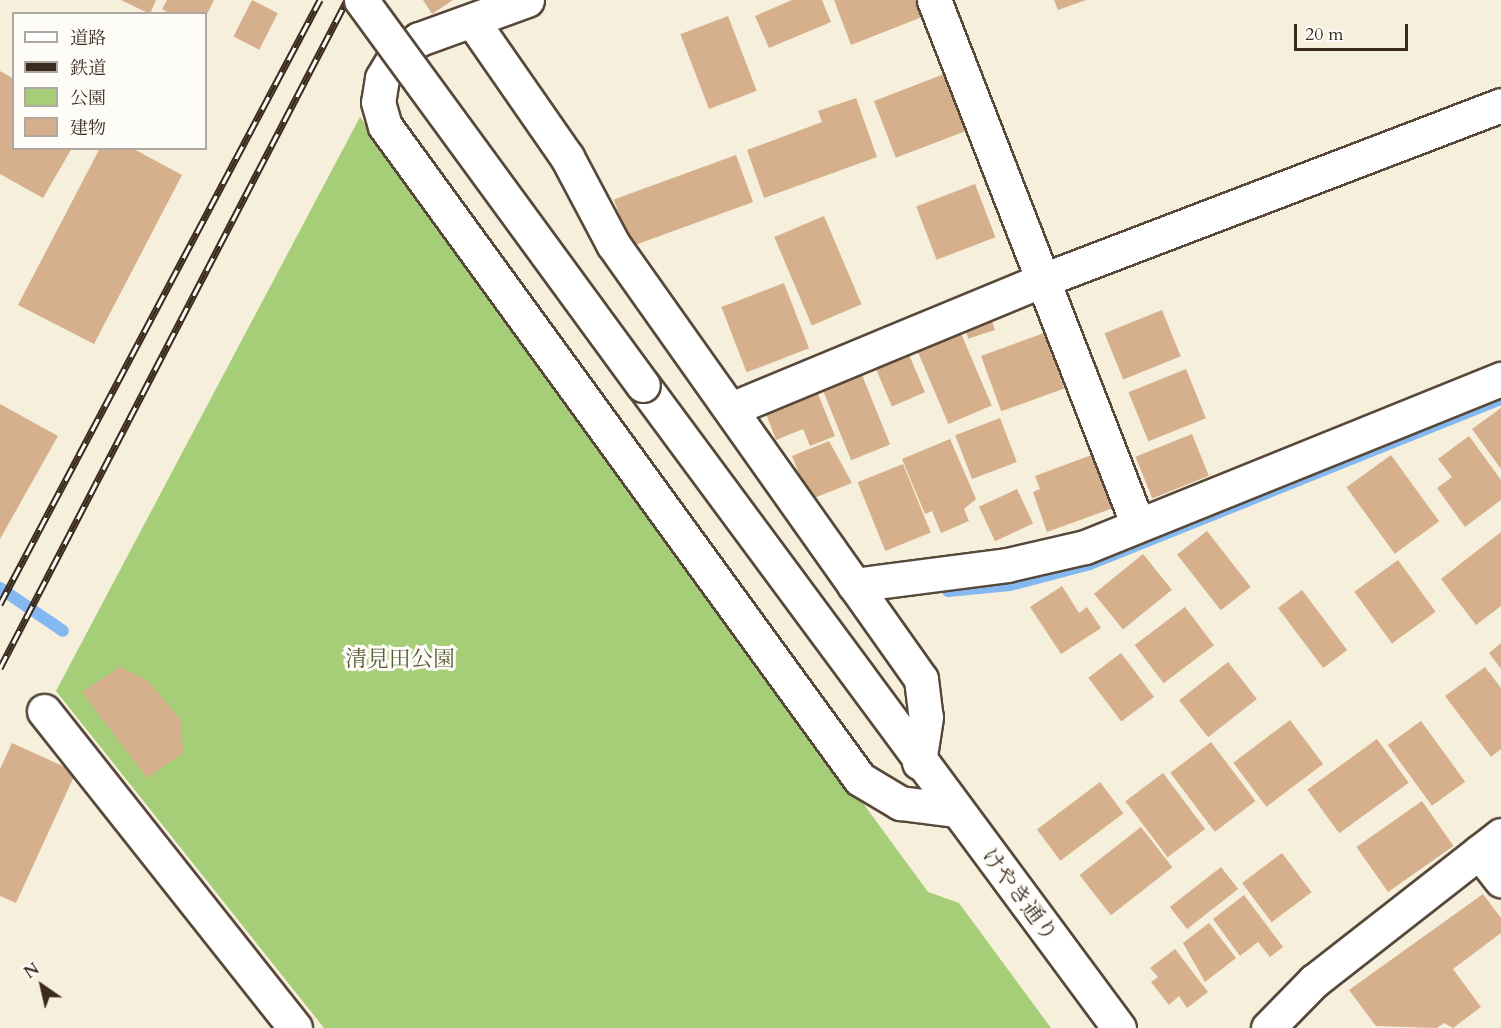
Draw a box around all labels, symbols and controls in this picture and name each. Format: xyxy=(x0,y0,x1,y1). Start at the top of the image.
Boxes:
legend xyxy=(12,12,207,150)
scale bar xyxy=(1297,12,1411,50)
text: 20 m xyxy=(1305,22,1344,47)
text: 道路 xyxy=(70,26,106,51)
text: 鉄道 xyxy=(70,56,106,81)
text: 公園 xyxy=(70,86,106,111)
text: 建物 xyxy=(70,116,106,141)
park label: 清見田公園 xyxy=(345,647,455,673)
street label: けやき通り xyxy=(975,843,1063,947)
north arrow xyxy=(12,956,72,1016)
text: N xyxy=(20,958,44,984)

